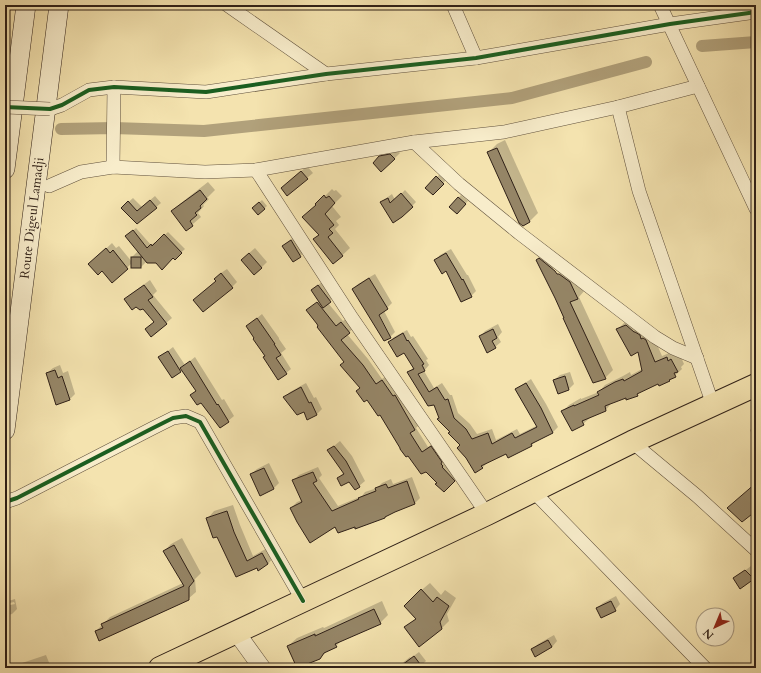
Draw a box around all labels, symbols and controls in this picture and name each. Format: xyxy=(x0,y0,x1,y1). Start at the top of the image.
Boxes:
street label: Route Digeul Lamadji xyxy=(16,156,48,280)
north arrow xyxy=(695,607,735,647)
text: N xyxy=(699,625,717,643)

